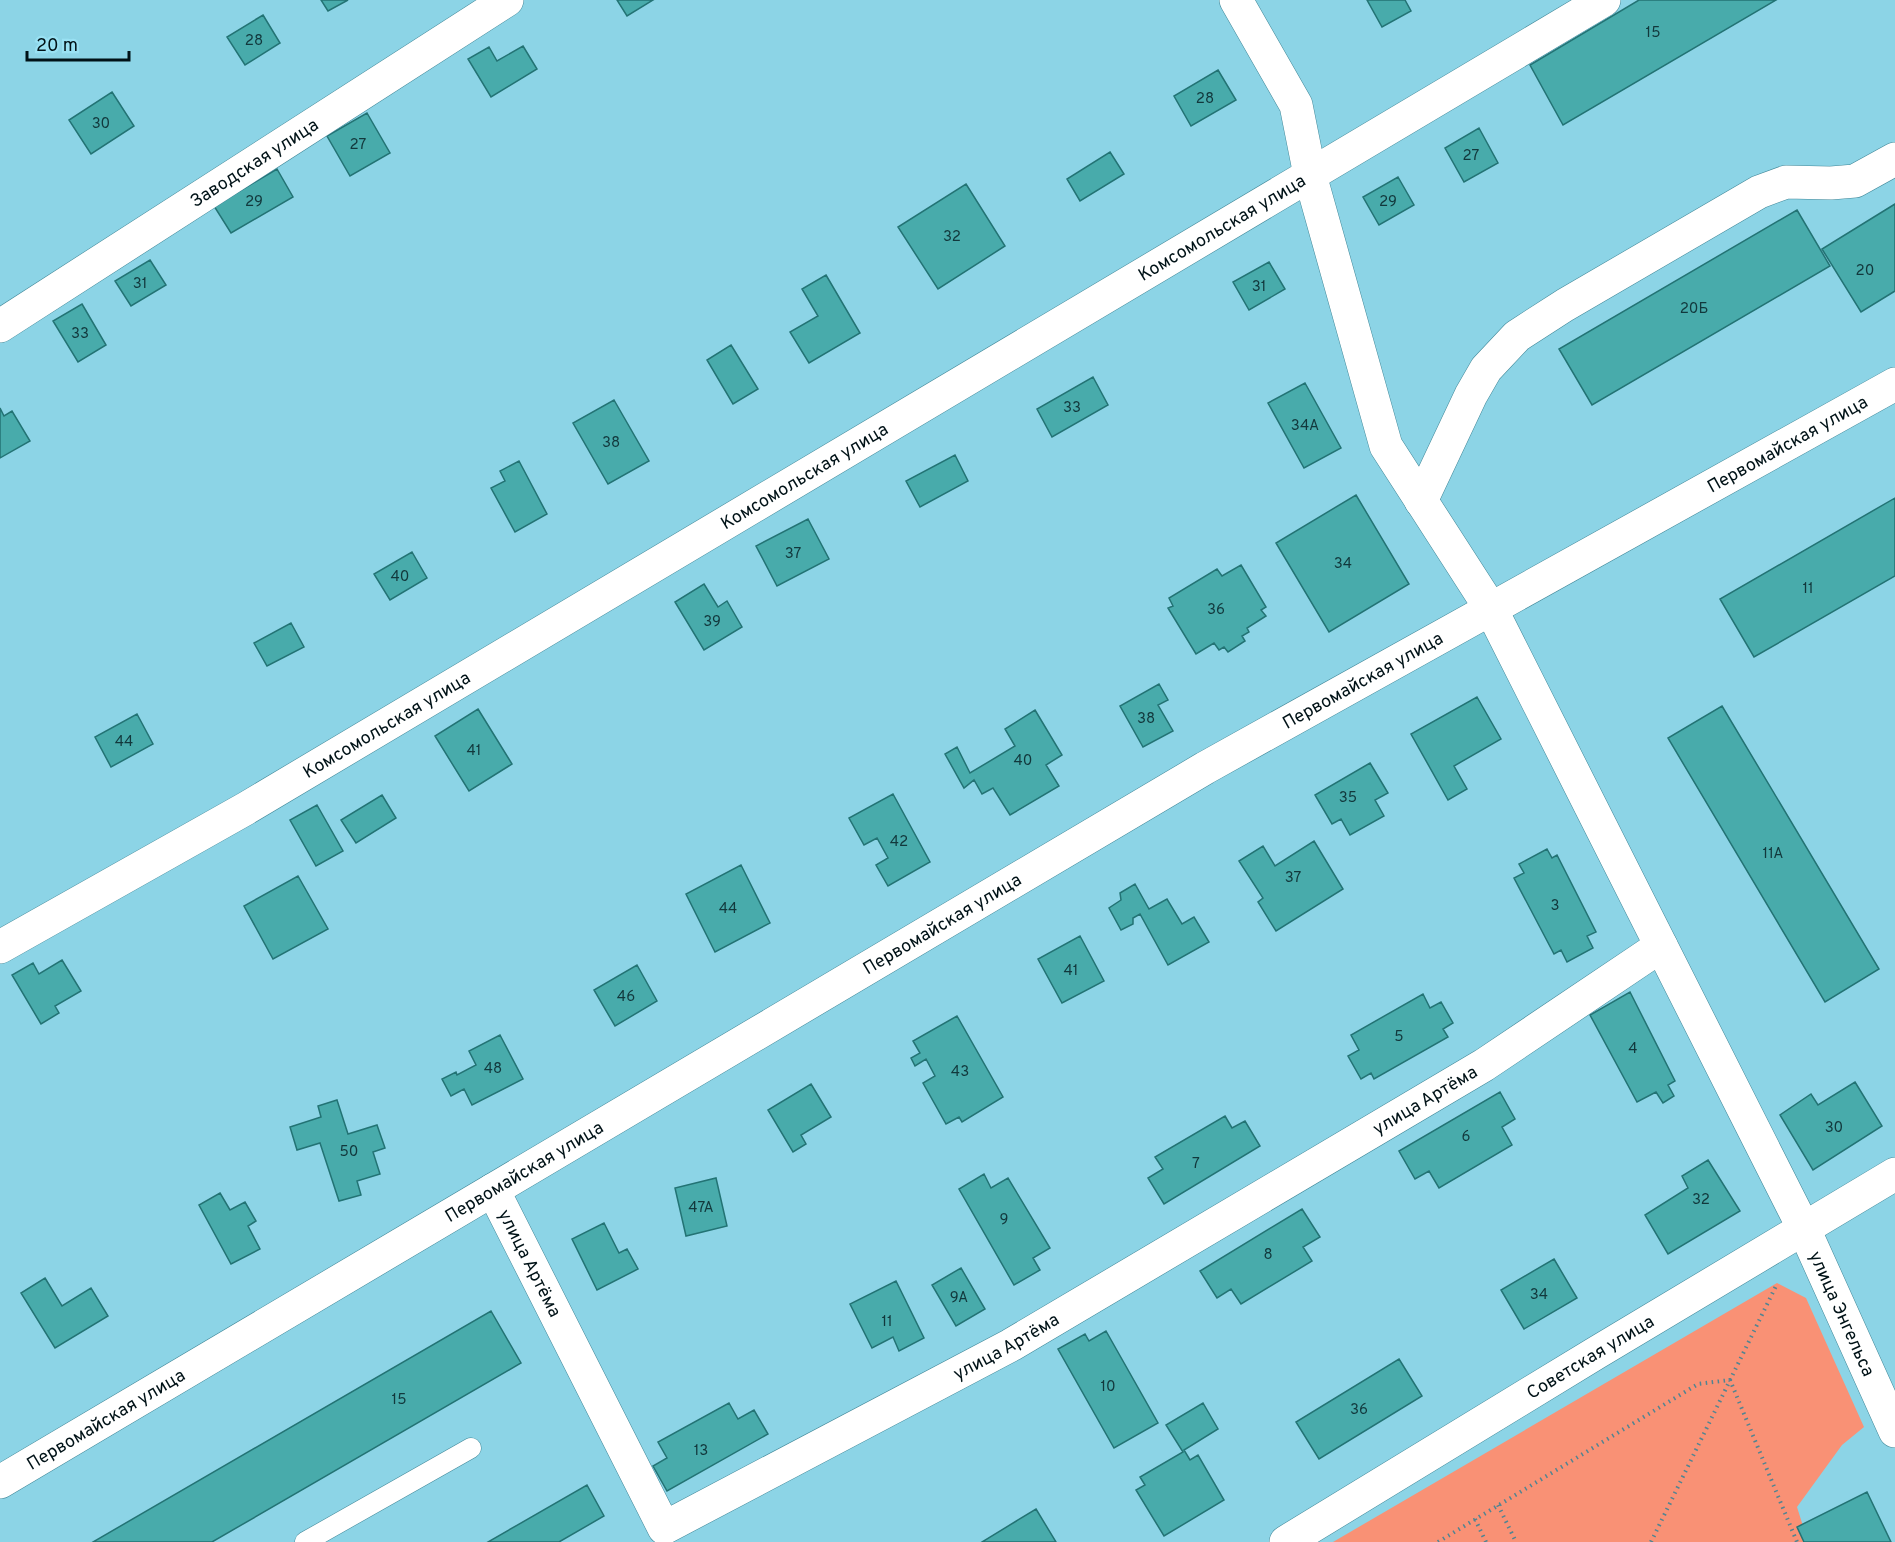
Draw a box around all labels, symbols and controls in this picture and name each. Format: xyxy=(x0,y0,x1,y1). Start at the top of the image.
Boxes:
scale bar xyxy=(27,24,129,62)
house number: 15 xyxy=(1646,24,1660,43)
house number: 28 xyxy=(245,32,263,51)
text: 20 m xyxy=(36,35,78,58)
house number: 28 xyxy=(1196,90,1214,109)
street label: Заводская улица xyxy=(186,114,323,214)
house number: 30 xyxy=(92,115,110,134)
house number: 27 xyxy=(350,136,367,155)
house number: 27 xyxy=(1463,147,1480,166)
street label: Комсомольская улица xyxy=(1135,170,1311,288)
house number: 29 xyxy=(245,193,263,212)
house number: 29 xyxy=(1379,193,1397,212)
house number: 32 xyxy=(943,228,961,247)
house number: 20 xyxy=(1856,262,1874,281)
house number: 31 xyxy=(133,275,147,294)
house number: 31 xyxy=(1252,278,1266,297)
house number: 20Б xyxy=(1680,300,1708,319)
house number: 33 xyxy=(71,325,89,344)
street label: Первомайская улица xyxy=(1704,391,1872,499)
house number: 33 xyxy=(1063,399,1081,418)
house number: 34А xyxy=(1291,417,1319,436)
street label: Комсомольская улица xyxy=(717,419,893,536)
house number: 38 xyxy=(602,434,620,453)
house number: 37 xyxy=(785,545,802,564)
house number: 34 xyxy=(1334,555,1352,574)
house number: 40 xyxy=(391,568,409,587)
house number: 11 xyxy=(1802,580,1814,599)
house number: 36 xyxy=(1207,601,1225,620)
house number: 39 xyxy=(703,613,721,632)
street label: Первомайская улица xyxy=(1279,628,1448,735)
street label: Комсомольская улица xyxy=(299,667,475,785)
house number: 38 xyxy=(1137,710,1155,729)
house number: 44 xyxy=(115,733,133,752)
house number: 41 xyxy=(467,742,481,761)
house number: 40 xyxy=(1014,752,1032,771)
house number: 35 xyxy=(1339,789,1357,808)
house number: 42 xyxy=(890,833,908,852)
house number: 11А xyxy=(1763,845,1783,864)
street label: Первомайская улица xyxy=(859,869,1026,981)
house number: 37 xyxy=(1285,869,1302,888)
house number: 3 xyxy=(1550,897,1560,916)
house number: 44 xyxy=(719,900,737,919)
house number: 41 xyxy=(1064,962,1078,981)
house number: 46 xyxy=(617,988,635,1007)
house number: 5 xyxy=(1394,1028,1404,1047)
house number: 4 xyxy=(1628,1040,1638,1059)
house number: 48 xyxy=(484,1060,502,1079)
street label: улица Артёма xyxy=(1369,1061,1482,1141)
house number: 43 xyxy=(951,1063,969,1082)
street label: Первомайская улица xyxy=(441,1117,608,1229)
house number: 30 xyxy=(1825,1119,1843,1138)
house number: 6 xyxy=(1462,1128,1471,1147)
house number: 50 xyxy=(340,1143,358,1162)
house number: 7 xyxy=(1192,1155,1200,1174)
house number: 32 xyxy=(1692,1191,1710,1210)
house number: 47А xyxy=(688,1199,714,1218)
street label: улица Артёма xyxy=(492,1206,566,1322)
house number: 9 xyxy=(1000,1211,1008,1230)
house number: 8 xyxy=(1263,1246,1273,1265)
street label: улица Энгельса xyxy=(1803,1248,1879,1381)
house number: 34 xyxy=(1530,1286,1548,1305)
house number: 9А xyxy=(950,1289,968,1308)
street label: улица Артёма xyxy=(950,1309,1064,1386)
street label: Советская улица xyxy=(1523,1311,1659,1406)
house number: 11 xyxy=(881,1313,893,1332)
street label: Первомайская улица xyxy=(23,1365,190,1476)
house number: 10 xyxy=(1100,1378,1116,1397)
house number: 15 xyxy=(392,1391,406,1410)
house number: 36 xyxy=(1350,1401,1368,1420)
house number: 13 xyxy=(694,1442,708,1461)

